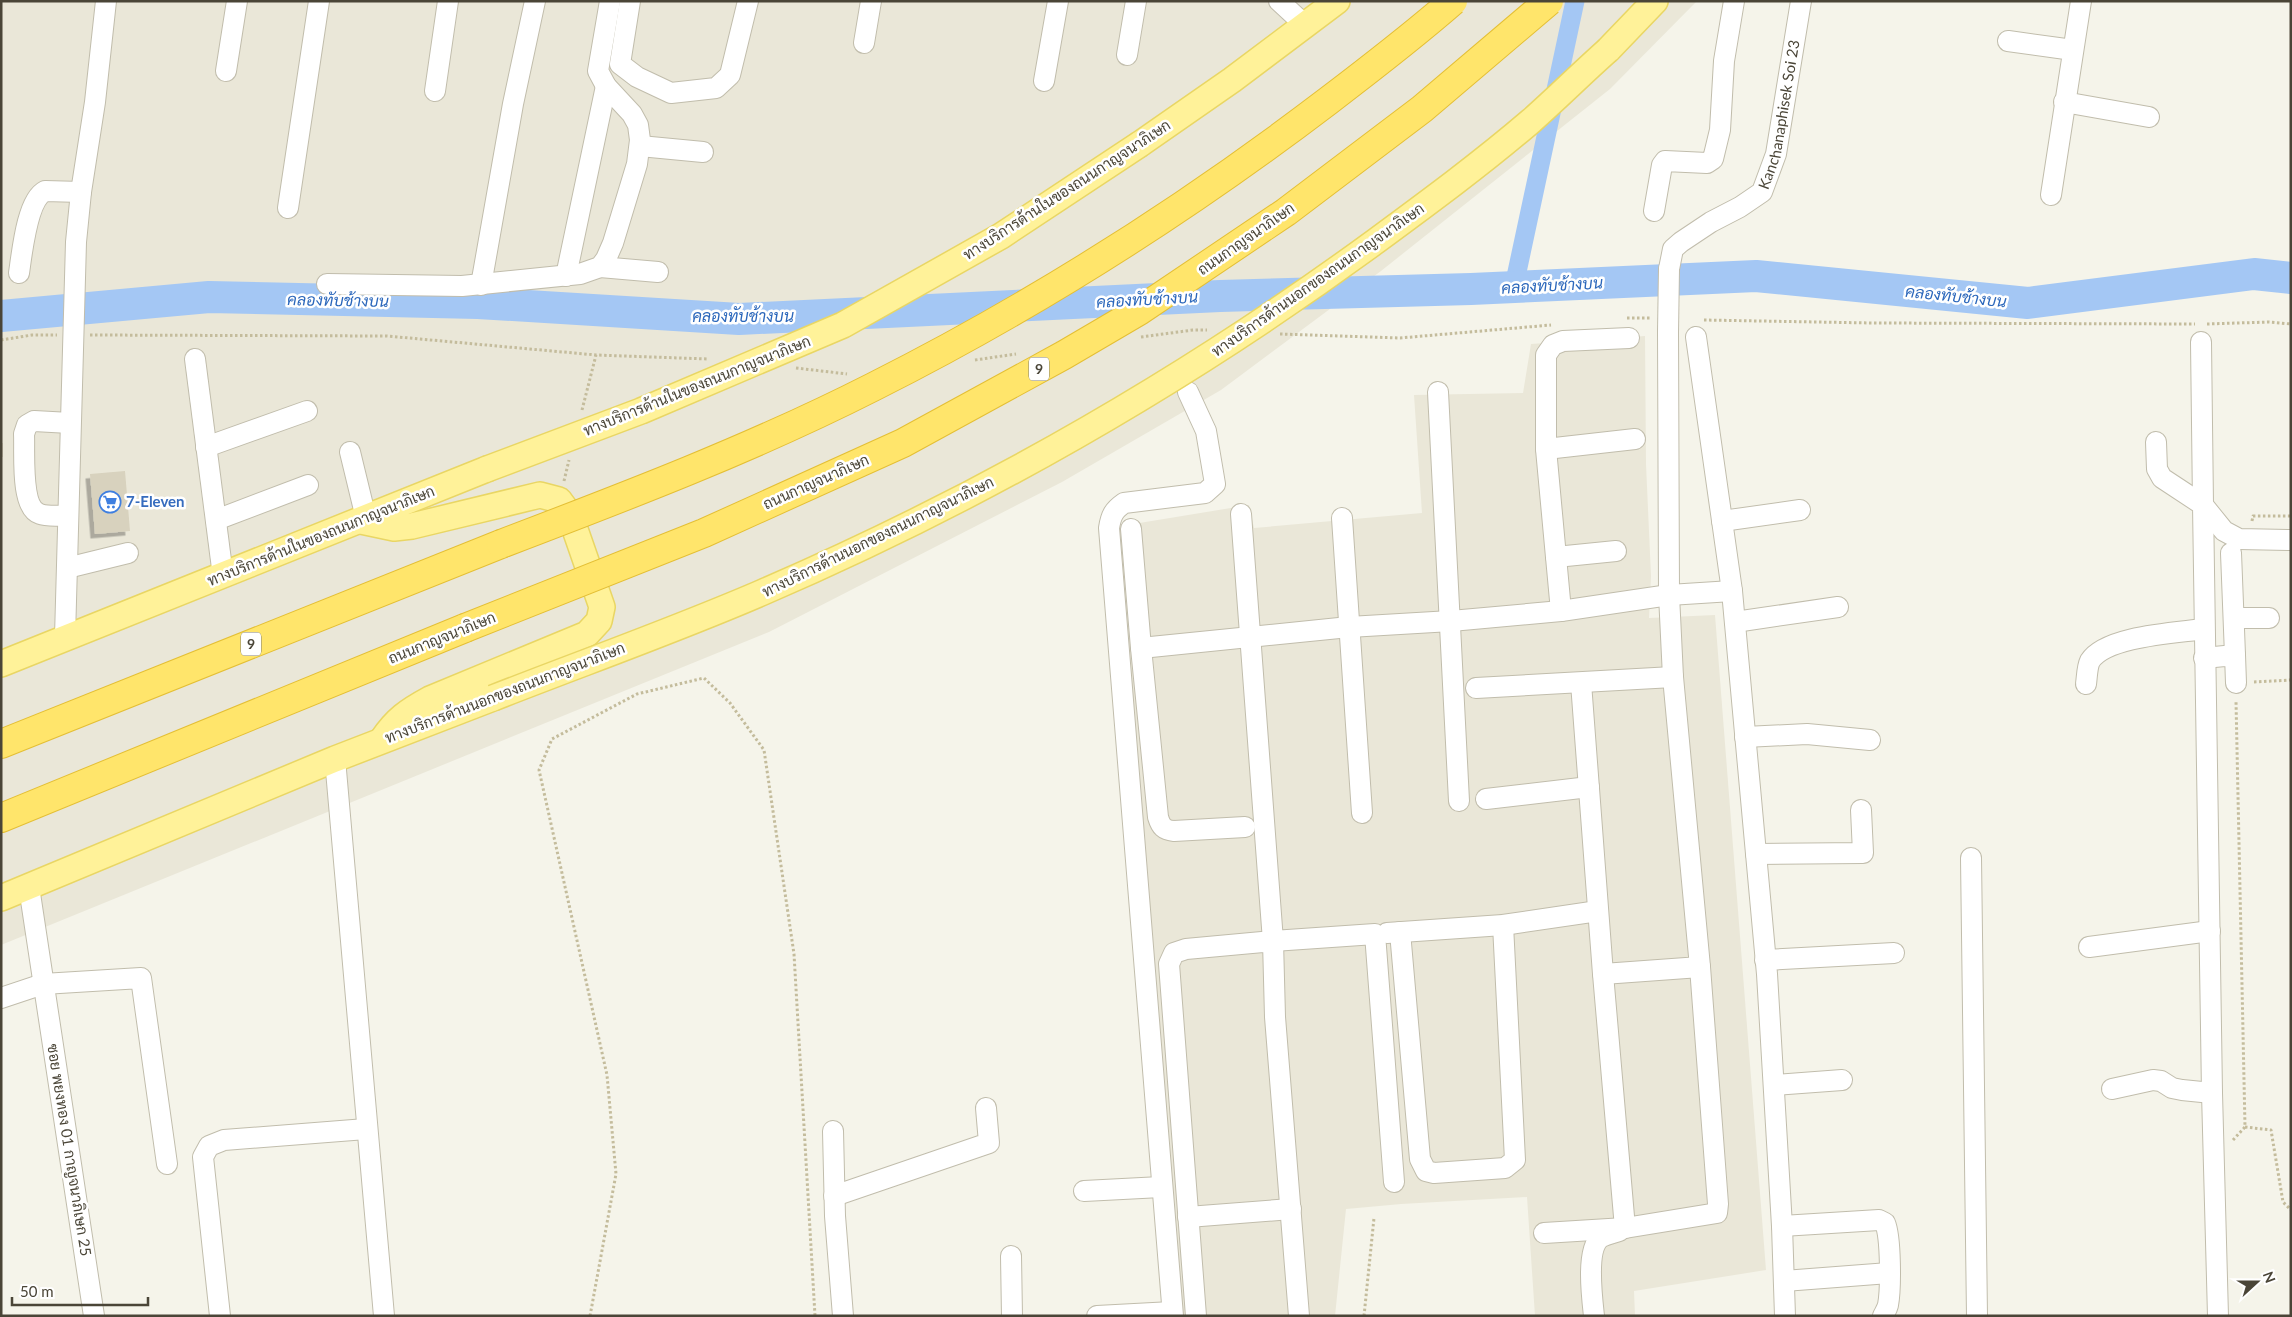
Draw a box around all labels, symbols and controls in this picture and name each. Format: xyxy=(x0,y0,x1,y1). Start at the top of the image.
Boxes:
street label: Kanchanaphisek Soi 23 xyxy=(1754,39,1802,192)
street label: ทางบริการด้านในของถนนกาญจนาภิเษก xyxy=(959,115,1174,264)
street label: ถนนกาญจนาภิเษก xyxy=(1194,198,1298,279)
street label: ทางบริการด้านนอกของถนนกาญจนาภิเษก xyxy=(1208,199,1428,361)
water label: คลองทับช้างบน xyxy=(1501,271,1603,297)
water label: คลองทับช้างบน xyxy=(1905,280,2008,310)
water label: คลองทับช้างบน xyxy=(1096,285,1198,311)
water label: คลองทับช้างบน xyxy=(287,288,389,310)
water label: คลองทับช้างบน xyxy=(692,305,794,325)
street label: ทางบริการด้านในของถนนกาญจนาภิเษก xyxy=(580,331,813,440)
road number: 9 xyxy=(1029,358,1049,380)
street label: ถนนกาญจนาภิเษก xyxy=(760,450,872,513)
street label: ทางบริการด้านนอกของถนนกาญจนาภิเษก xyxy=(759,472,997,601)
street label: ทางบริการด้านในของถนนกาญจนาภิเษก xyxy=(204,481,437,590)
supermarket icon: 7-Eleven xyxy=(98,490,122,514)
place label: 7-Eleven xyxy=(126,492,185,510)
street label: ถนนกาญจนาภิเษก xyxy=(385,607,498,668)
road number: 9 xyxy=(241,633,261,656)
street label: ทางบริการด้านนอกของถนนกาญจนาภิเษก xyxy=(382,638,627,747)
street label: ซอย พยงทอง 01 กาญจนาภิเษก 25 xyxy=(43,1042,96,1257)
north arrow xyxy=(2232,1257,2282,1307)
text: N xyxy=(2260,1269,2279,1285)
scale bar xyxy=(12,1274,149,1306)
text: 50 m xyxy=(20,1282,54,1300)

